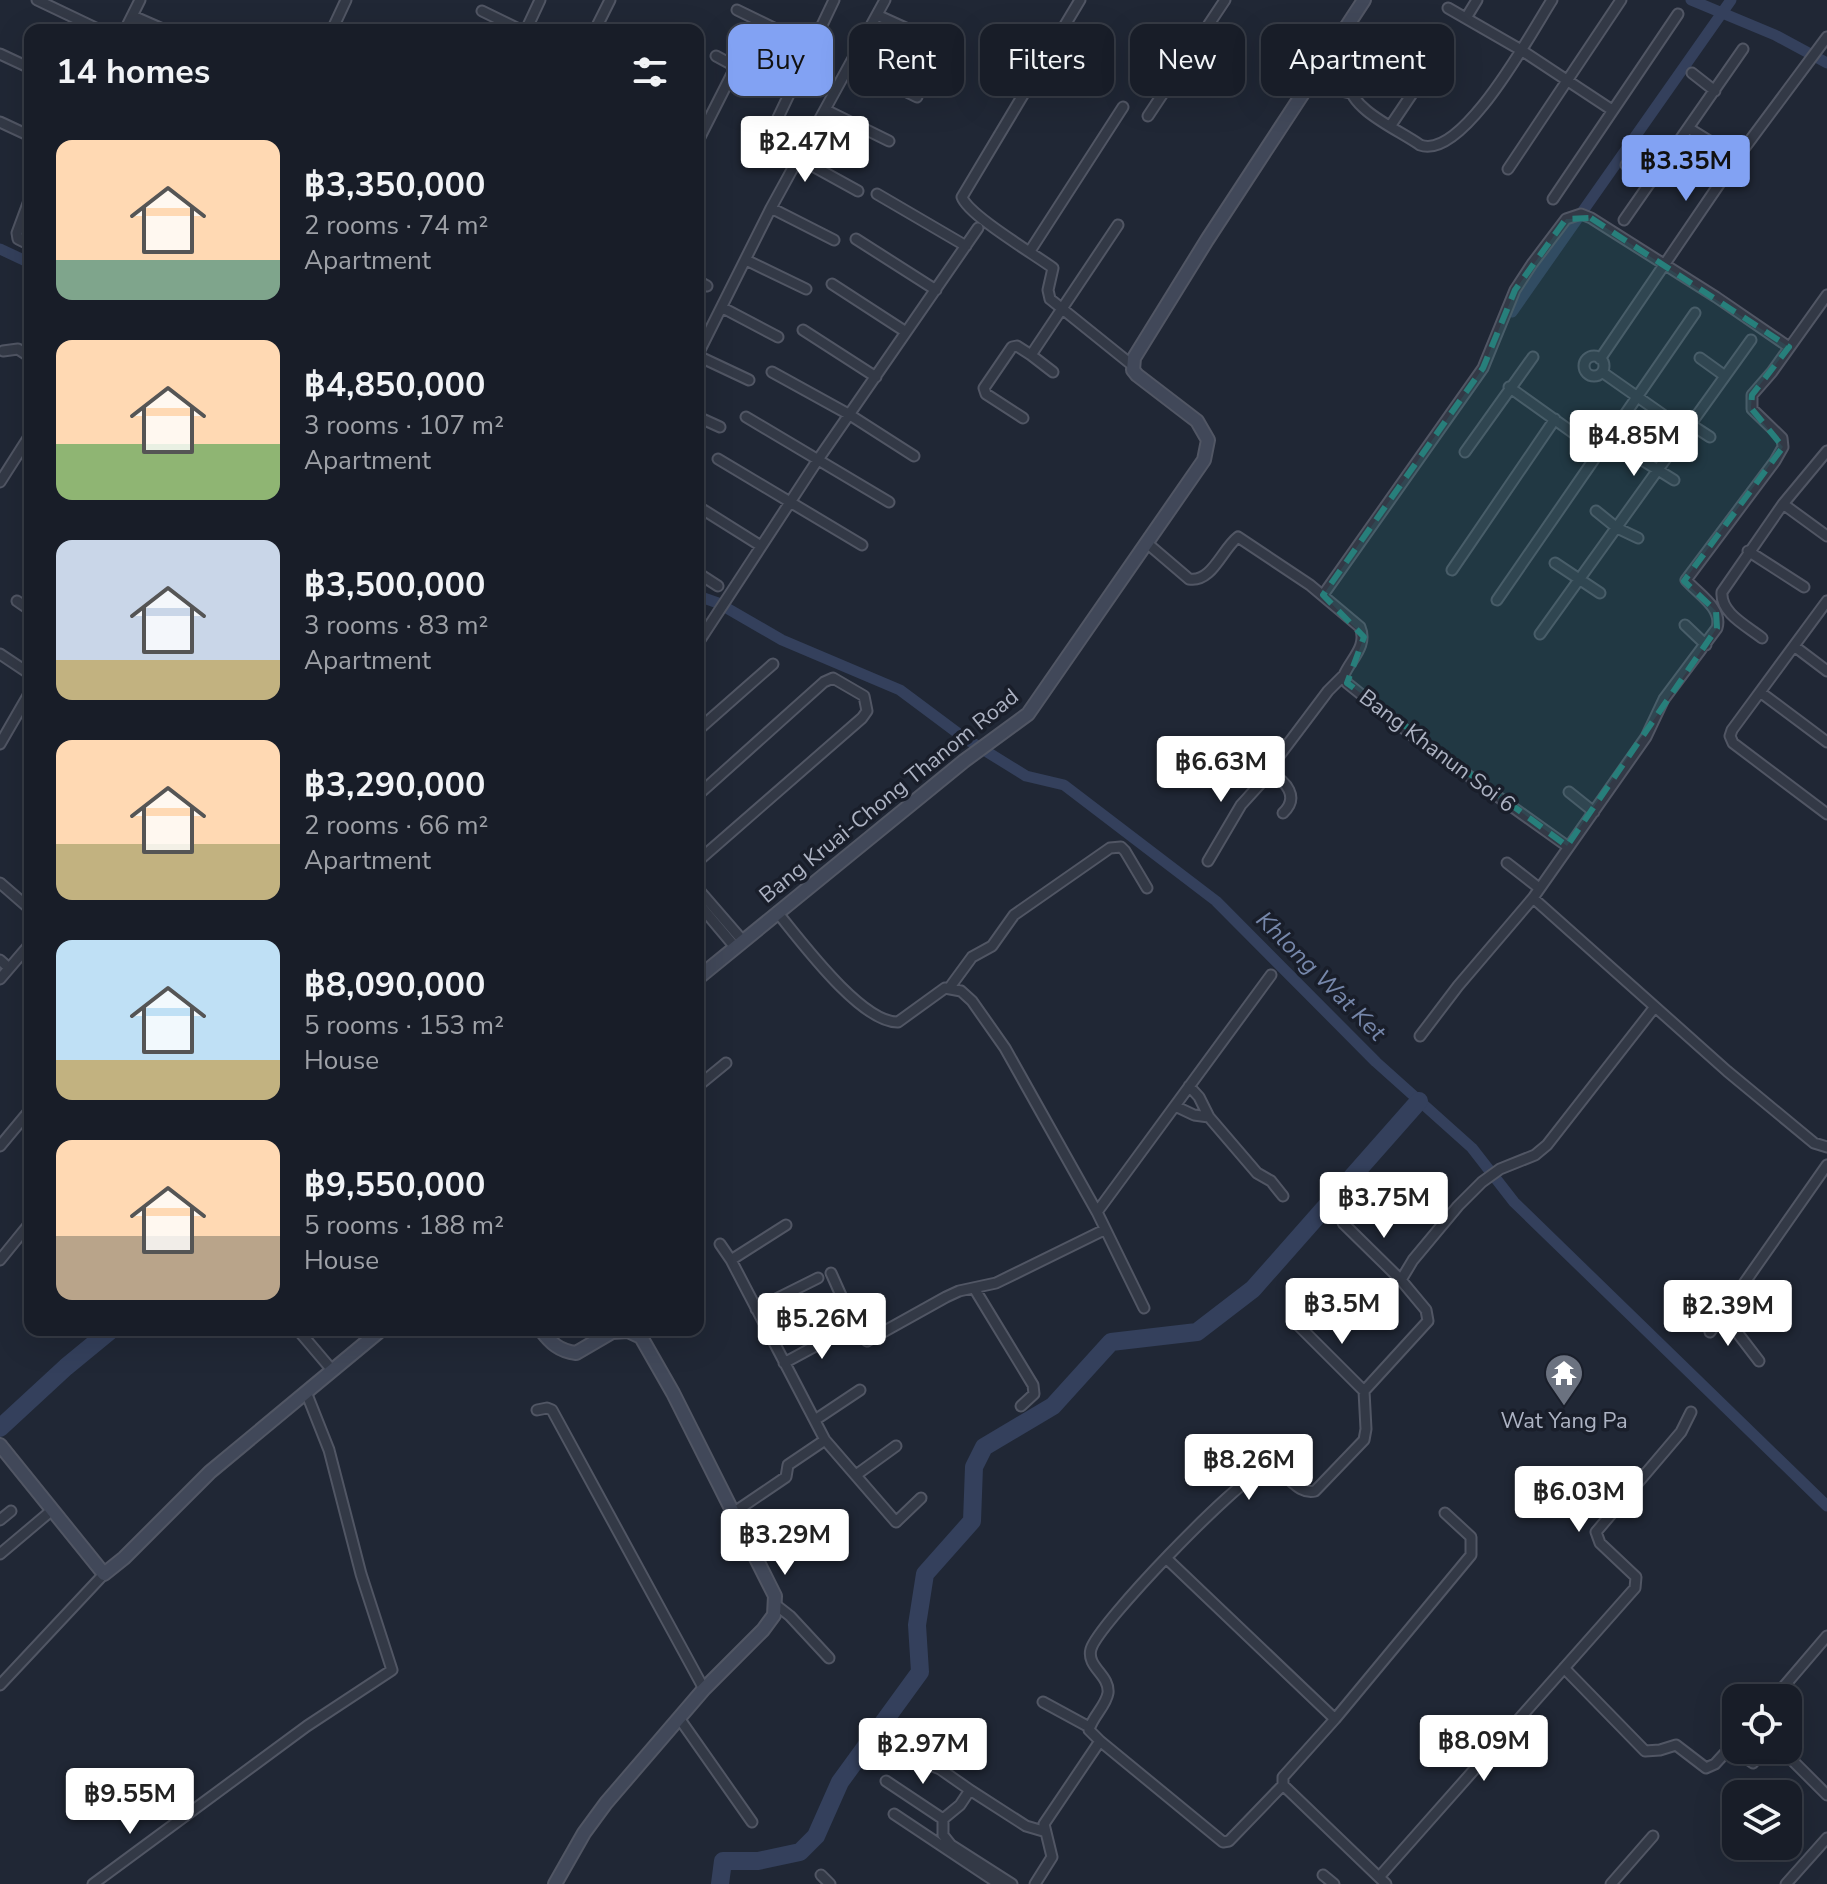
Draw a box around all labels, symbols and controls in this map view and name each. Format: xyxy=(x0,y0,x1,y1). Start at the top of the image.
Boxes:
chip: Buy xyxy=(728,24,833,96)
chip: Rent xyxy=(849,24,964,96)
chip: Filters xyxy=(980,24,1114,96)
chip: New xyxy=(1130,24,1245,96)
chip: Apartment xyxy=(1261,24,1454,96)
text: 14 homes xyxy=(56,49,210,95)
icon: filters xyxy=(628,50,672,94)
pin: ฿2.47M xyxy=(740,116,870,184)
text: ฿2.47M xyxy=(759,124,851,159)
pin: ฿3.35M xyxy=(1621,135,1751,203)
text: ฿3.35M xyxy=(1640,143,1732,178)
text: ฿3,350,000 xyxy=(304,162,485,208)
icon: home xyxy=(120,172,216,268)
text: 2 rooms · 74 m² xyxy=(304,208,488,243)
text: Apartment xyxy=(304,243,431,278)
text: ฿4,850,000 xyxy=(304,362,485,408)
icon: home xyxy=(120,372,216,468)
text: 3 rooms · 107 m² xyxy=(304,408,504,443)
pin: ฿4.85M xyxy=(1569,410,1699,478)
text: ฿4.85M xyxy=(1588,418,1680,453)
text: Apartment xyxy=(304,443,431,478)
text: ฿3,500,000 xyxy=(304,562,485,608)
icon: home xyxy=(120,572,216,668)
text: 3 rooms · 83 m² xyxy=(304,608,488,643)
text: Apartment xyxy=(304,643,431,678)
street label: Bang Kruai-Chong Thanom Road xyxy=(753,682,1025,910)
street label: Bang Khanun Soi 6 xyxy=(1353,682,1521,820)
pin: ฿6.63M xyxy=(1156,736,1286,804)
text: ฿6.63M xyxy=(1175,744,1267,779)
text: ฿3,290,000 xyxy=(304,762,485,808)
icon: home xyxy=(120,772,216,868)
text: 2 rooms · 66 m² xyxy=(304,808,488,843)
text: Apartment xyxy=(304,843,431,878)
water label: Khlong Wat Ket xyxy=(1249,904,1393,1048)
text: ฿8,090,000 xyxy=(304,962,485,1008)
icon: home xyxy=(120,972,216,1068)
text: 5 rooms · 153 m² xyxy=(304,1008,504,1043)
text: House xyxy=(304,1043,379,1078)
text: ฿9,550,000 xyxy=(304,1162,485,1208)
icon: home xyxy=(120,1172,216,1268)
pin: ฿3.75M xyxy=(1319,1172,1449,1240)
text: ฿3.75M xyxy=(1338,1180,1430,1215)
text: 5 rooms · 188 m² xyxy=(304,1208,504,1243)
text: House xyxy=(304,1243,379,1278)
pin: ฿3.5M xyxy=(1286,1278,1398,1346)
pin: ฿2.39M xyxy=(1663,1280,1793,1348)
text: ฿3.5M xyxy=(1304,1286,1380,1321)
text: ฿2.39M xyxy=(1682,1288,1774,1323)
pin: ฿5.26M xyxy=(757,1293,887,1361)
text: ฿5.26M xyxy=(776,1301,868,1336)
temple icon: Wat Yang Pa xyxy=(1543,1352,1585,1407)
place label: Wat Yang Pa xyxy=(1500,1406,1628,1436)
pin: ฿8.26M xyxy=(1184,1434,1314,1502)
text: ฿8.26M xyxy=(1203,1442,1295,1477)
pin: ฿6.03M xyxy=(1514,1466,1644,1534)
text: ฿6.03M xyxy=(1533,1474,1625,1509)
pin: ฿3.29M xyxy=(720,1509,850,1577)
text: ฿3.29M xyxy=(739,1517,831,1552)
map controls xyxy=(1722,1684,1802,1860)
button: locate xyxy=(1722,1684,1802,1764)
pin: ฿8.09M xyxy=(1419,1715,1549,1783)
pin: ฿2.97M xyxy=(858,1718,988,1786)
text: ฿8.09M xyxy=(1438,1723,1530,1758)
text: ฿2.97M xyxy=(877,1726,969,1761)
pin: ฿9.55M xyxy=(65,1768,195,1836)
text: ฿9.55M xyxy=(84,1776,176,1811)
button: layers xyxy=(1722,1780,1802,1860)

